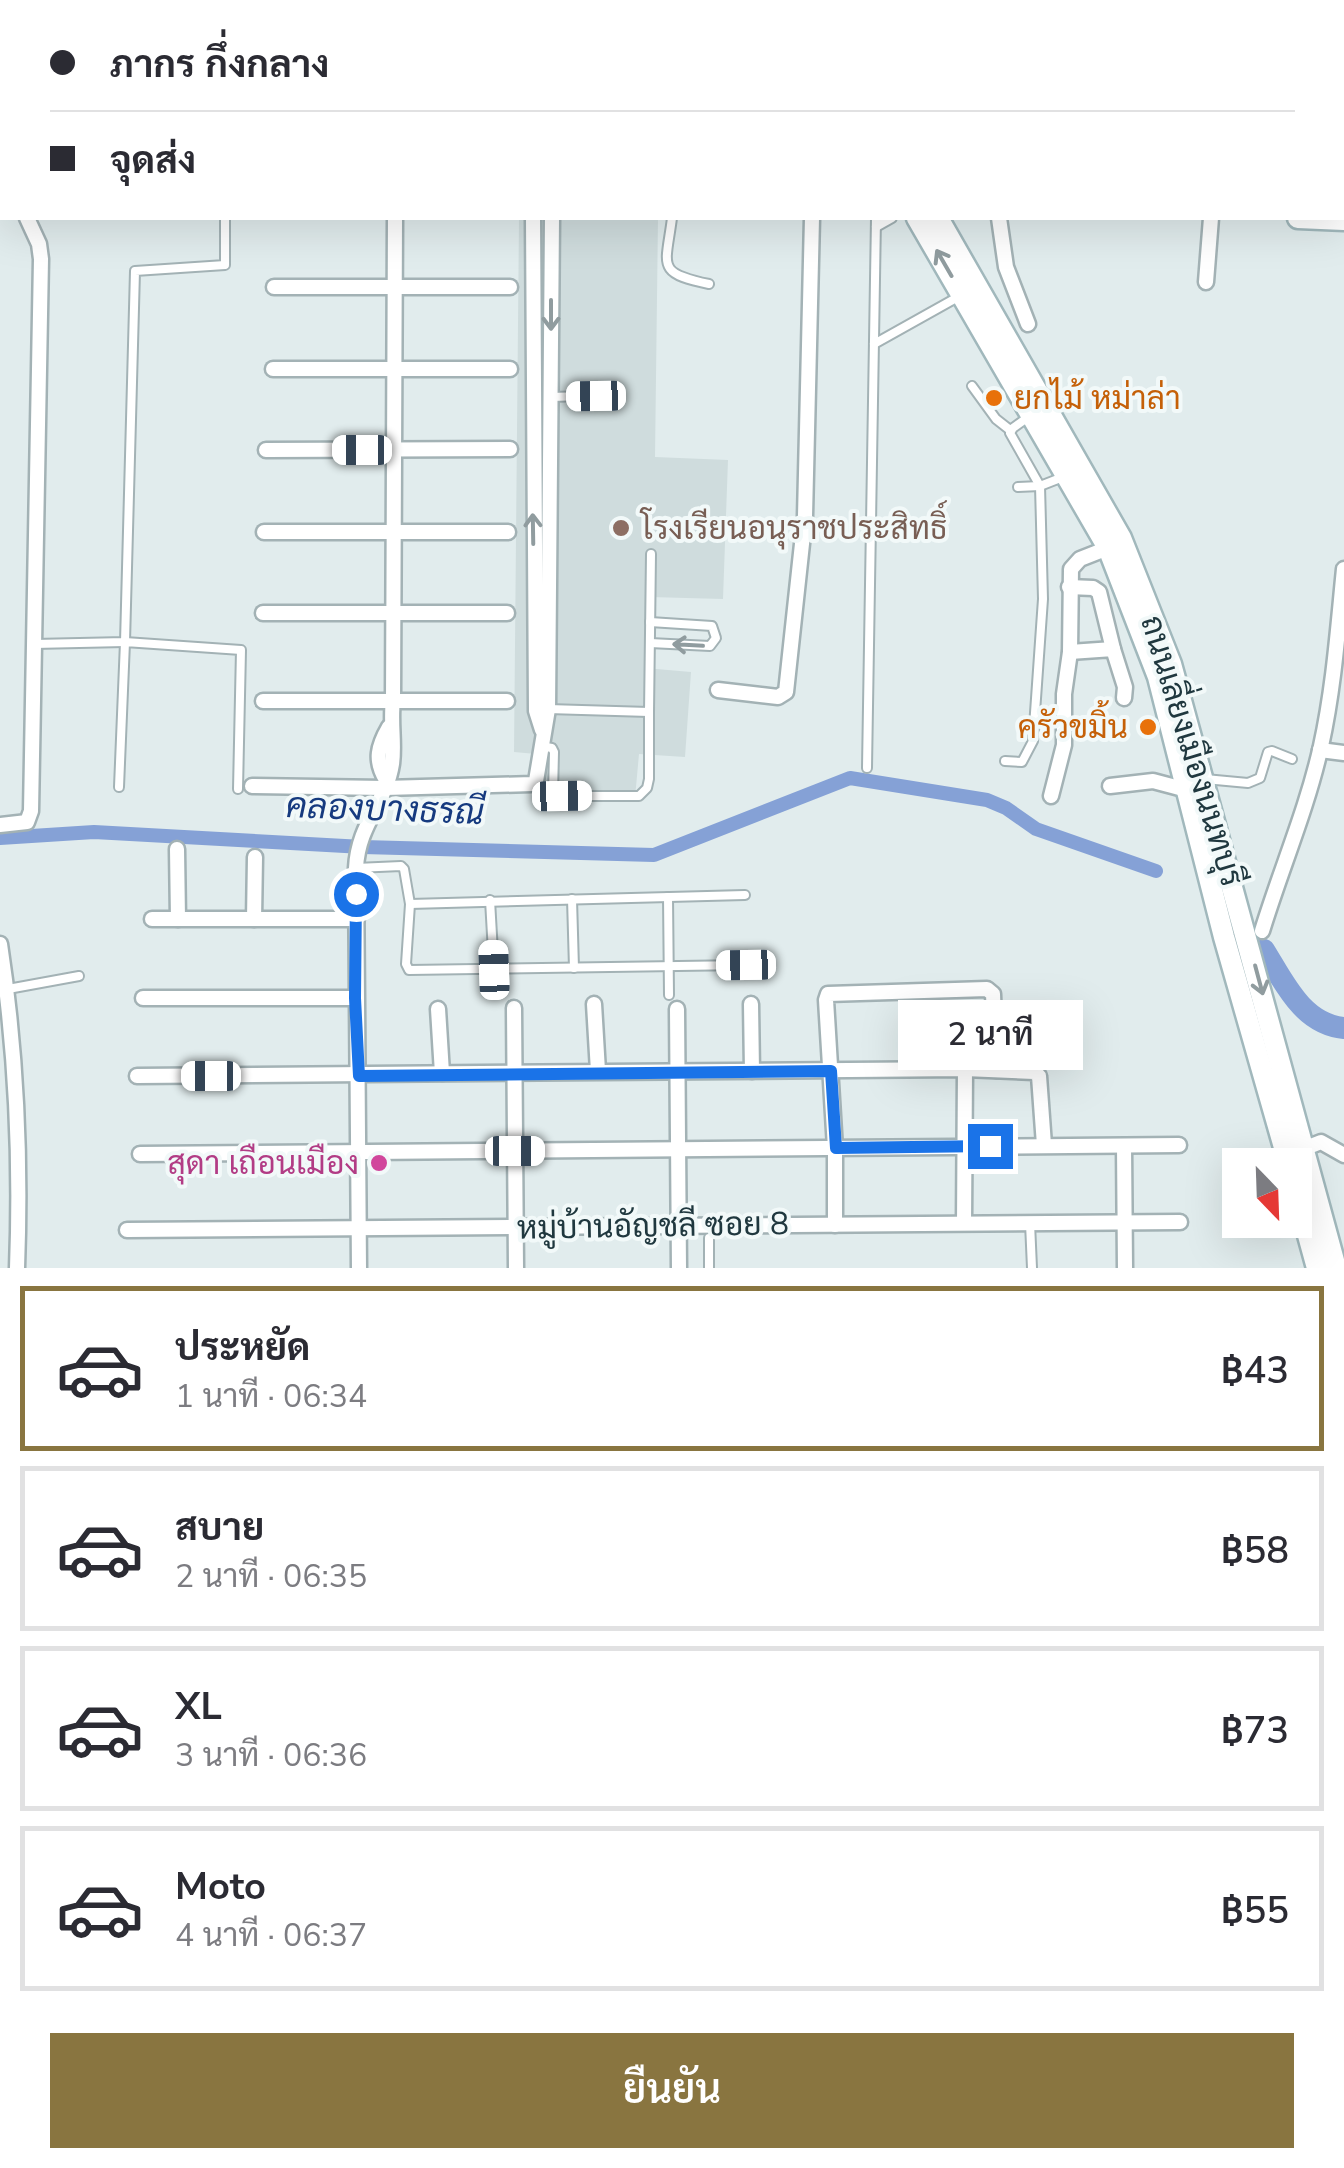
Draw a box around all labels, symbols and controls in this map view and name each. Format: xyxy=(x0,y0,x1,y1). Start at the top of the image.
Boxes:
text: ภากร กึ่งกลาง xyxy=(110,39,329,90)
text: จุดส่ง xyxy=(110,135,196,186)
one-way arrow xyxy=(933,249,953,278)
one-way arrow xyxy=(542,298,560,330)
place label: ยกไม้ หม่าล่า xyxy=(1014,377,1181,420)
car xyxy=(566,380,626,412)
marker: ยกไม้ หม่าล่า xyxy=(983,387,1005,409)
car xyxy=(332,435,392,465)
place label: โรงเรียนอนุราชประสิทธิ์ xyxy=(639,500,947,550)
one-way arrow xyxy=(524,514,543,546)
marker: โรงเรียนอนุราชประสิทธิ์ xyxy=(610,517,632,539)
street label: ถนนเลี่ยงเมืองนนทบุรี xyxy=(1130,608,1260,892)
one-way arrow xyxy=(673,635,705,654)
place label: ครัวขมิ้น xyxy=(1018,699,1128,749)
marker: ครัวขมิ้น xyxy=(1137,716,1159,738)
car xyxy=(532,780,592,812)
water label: คลองบางธรณี xyxy=(285,782,487,836)
route start xyxy=(334,872,379,917)
car xyxy=(478,939,510,1001)
car xyxy=(716,949,776,981)
one-way arrow xyxy=(1250,964,1269,995)
callout: 2 นาที xyxy=(898,1001,1082,1071)
text: 2 นาที xyxy=(948,1013,1033,1056)
car xyxy=(181,1061,241,1091)
route end xyxy=(968,1124,1013,1169)
car xyxy=(485,1136,545,1166)
place label: สุดา เถือนเมือง xyxy=(167,1142,359,1185)
north arrow xyxy=(1222,1148,1312,1238)
map controls xyxy=(1222,1148,1312,1238)
marker: สุดา เถือนเมือง xyxy=(368,1152,390,1174)
street label: หมู่บ้านอัญชลี ซอย 8 xyxy=(516,1202,790,1250)
text: ประหยัด xyxy=(175,1322,310,1373)
icon: car xyxy=(55,1324,145,1414)
text: ฿43 xyxy=(1221,1345,1289,1396)
text: 1 นาที · 06:34 xyxy=(175,1375,367,1418)
text: สบาย xyxy=(175,1502,264,1553)
icon: car xyxy=(55,1504,145,1594)
text: ฿58 xyxy=(1221,1525,1289,1576)
text: 2 นาที · 06:35 xyxy=(175,1555,367,1598)
text: XL xyxy=(175,1681,222,1732)
icon: car xyxy=(55,1684,145,1774)
text: ฿73 xyxy=(1221,1705,1289,1756)
text: 3 นาที · 06:36 xyxy=(175,1734,367,1777)
text: Moto xyxy=(175,1861,266,1912)
icon: car xyxy=(55,1864,145,1954)
text: ฿55 xyxy=(1221,1885,1289,1936)
text: 4 นาที · 06:37 xyxy=(175,1914,367,1957)
button: ยืนยัน xyxy=(50,2033,1294,2148)

